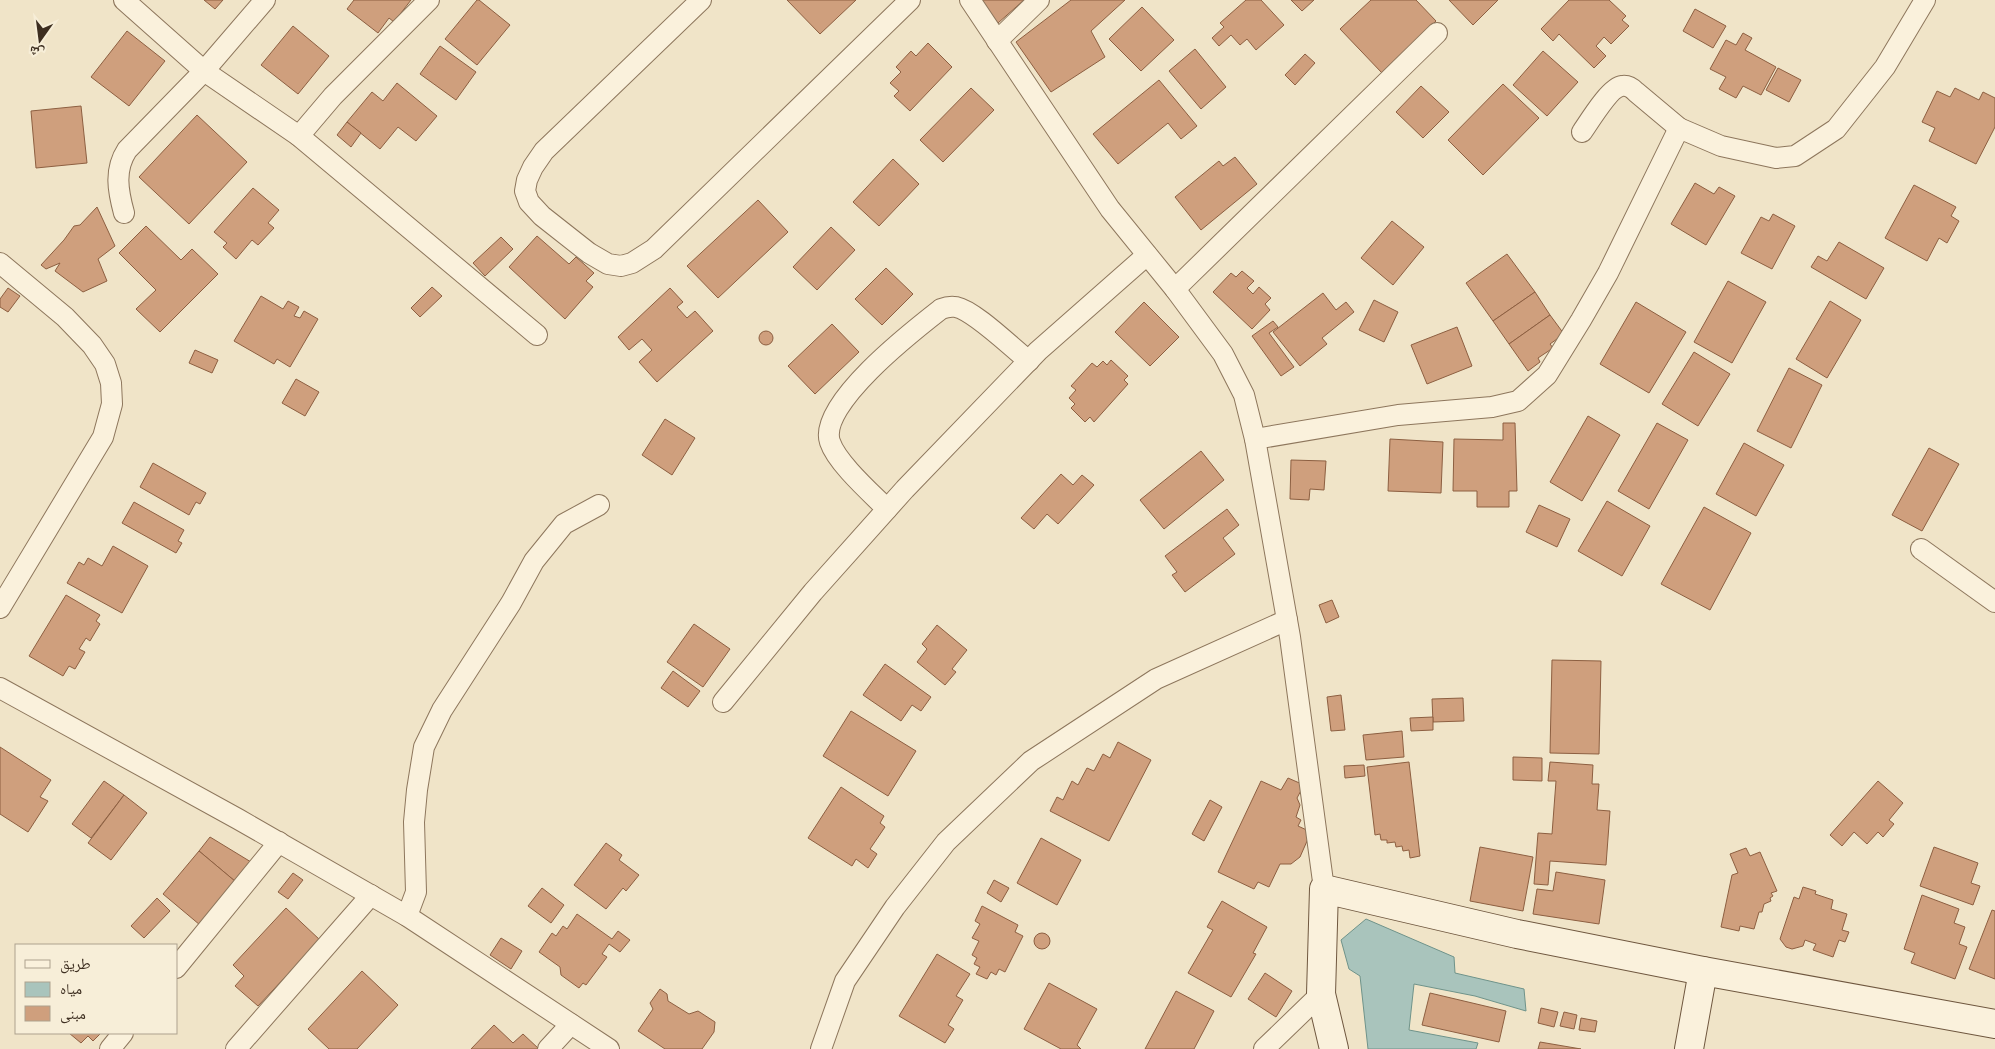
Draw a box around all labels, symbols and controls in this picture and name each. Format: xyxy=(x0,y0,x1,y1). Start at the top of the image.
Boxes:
north arrow xyxy=(15,15,65,65)
text: ش xyxy=(27,42,46,63)
legend xyxy=(15,944,178,1034)
text: طريق xyxy=(60,954,91,974)
text: مياه xyxy=(60,979,82,998)
text: مبنى xyxy=(60,1004,86,1024)

